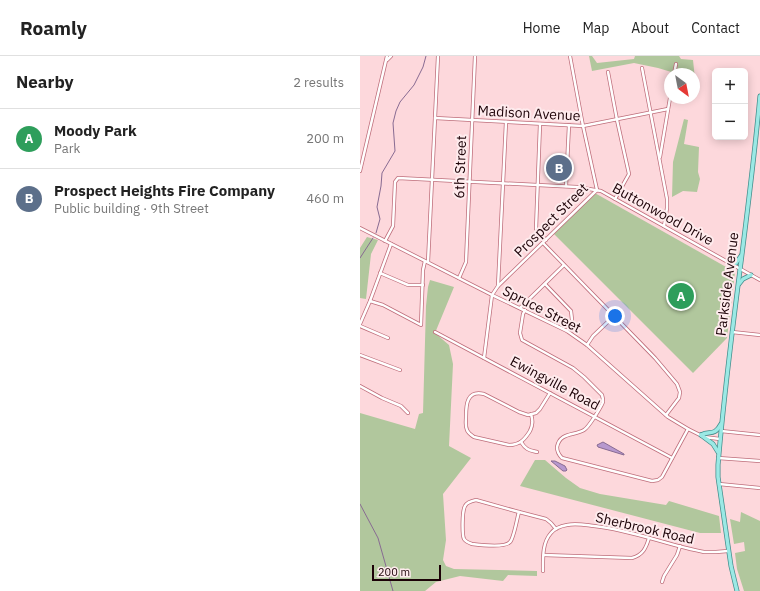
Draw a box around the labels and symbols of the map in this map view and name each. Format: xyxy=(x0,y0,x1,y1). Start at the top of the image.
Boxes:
north arrow xyxy=(664,68,700,104)
street label: Madison Avenue xyxy=(477,101,581,125)
street label: 6th Street xyxy=(450,135,470,199)
pin: B xyxy=(546,153,572,183)
street label: Prospect Street xyxy=(510,179,592,261)
street label: Buttonwood Drive xyxy=(609,179,717,249)
street label: Parkside Avenue xyxy=(712,231,742,337)
pin: A xyxy=(668,281,694,311)
street label: Spruce Street xyxy=(500,282,584,337)
your location xyxy=(605,306,625,326)
street label: Ewingville Road xyxy=(507,352,603,414)
street label: Sherbrook Road xyxy=(594,508,696,548)
scale bar xyxy=(372,563,441,582)

